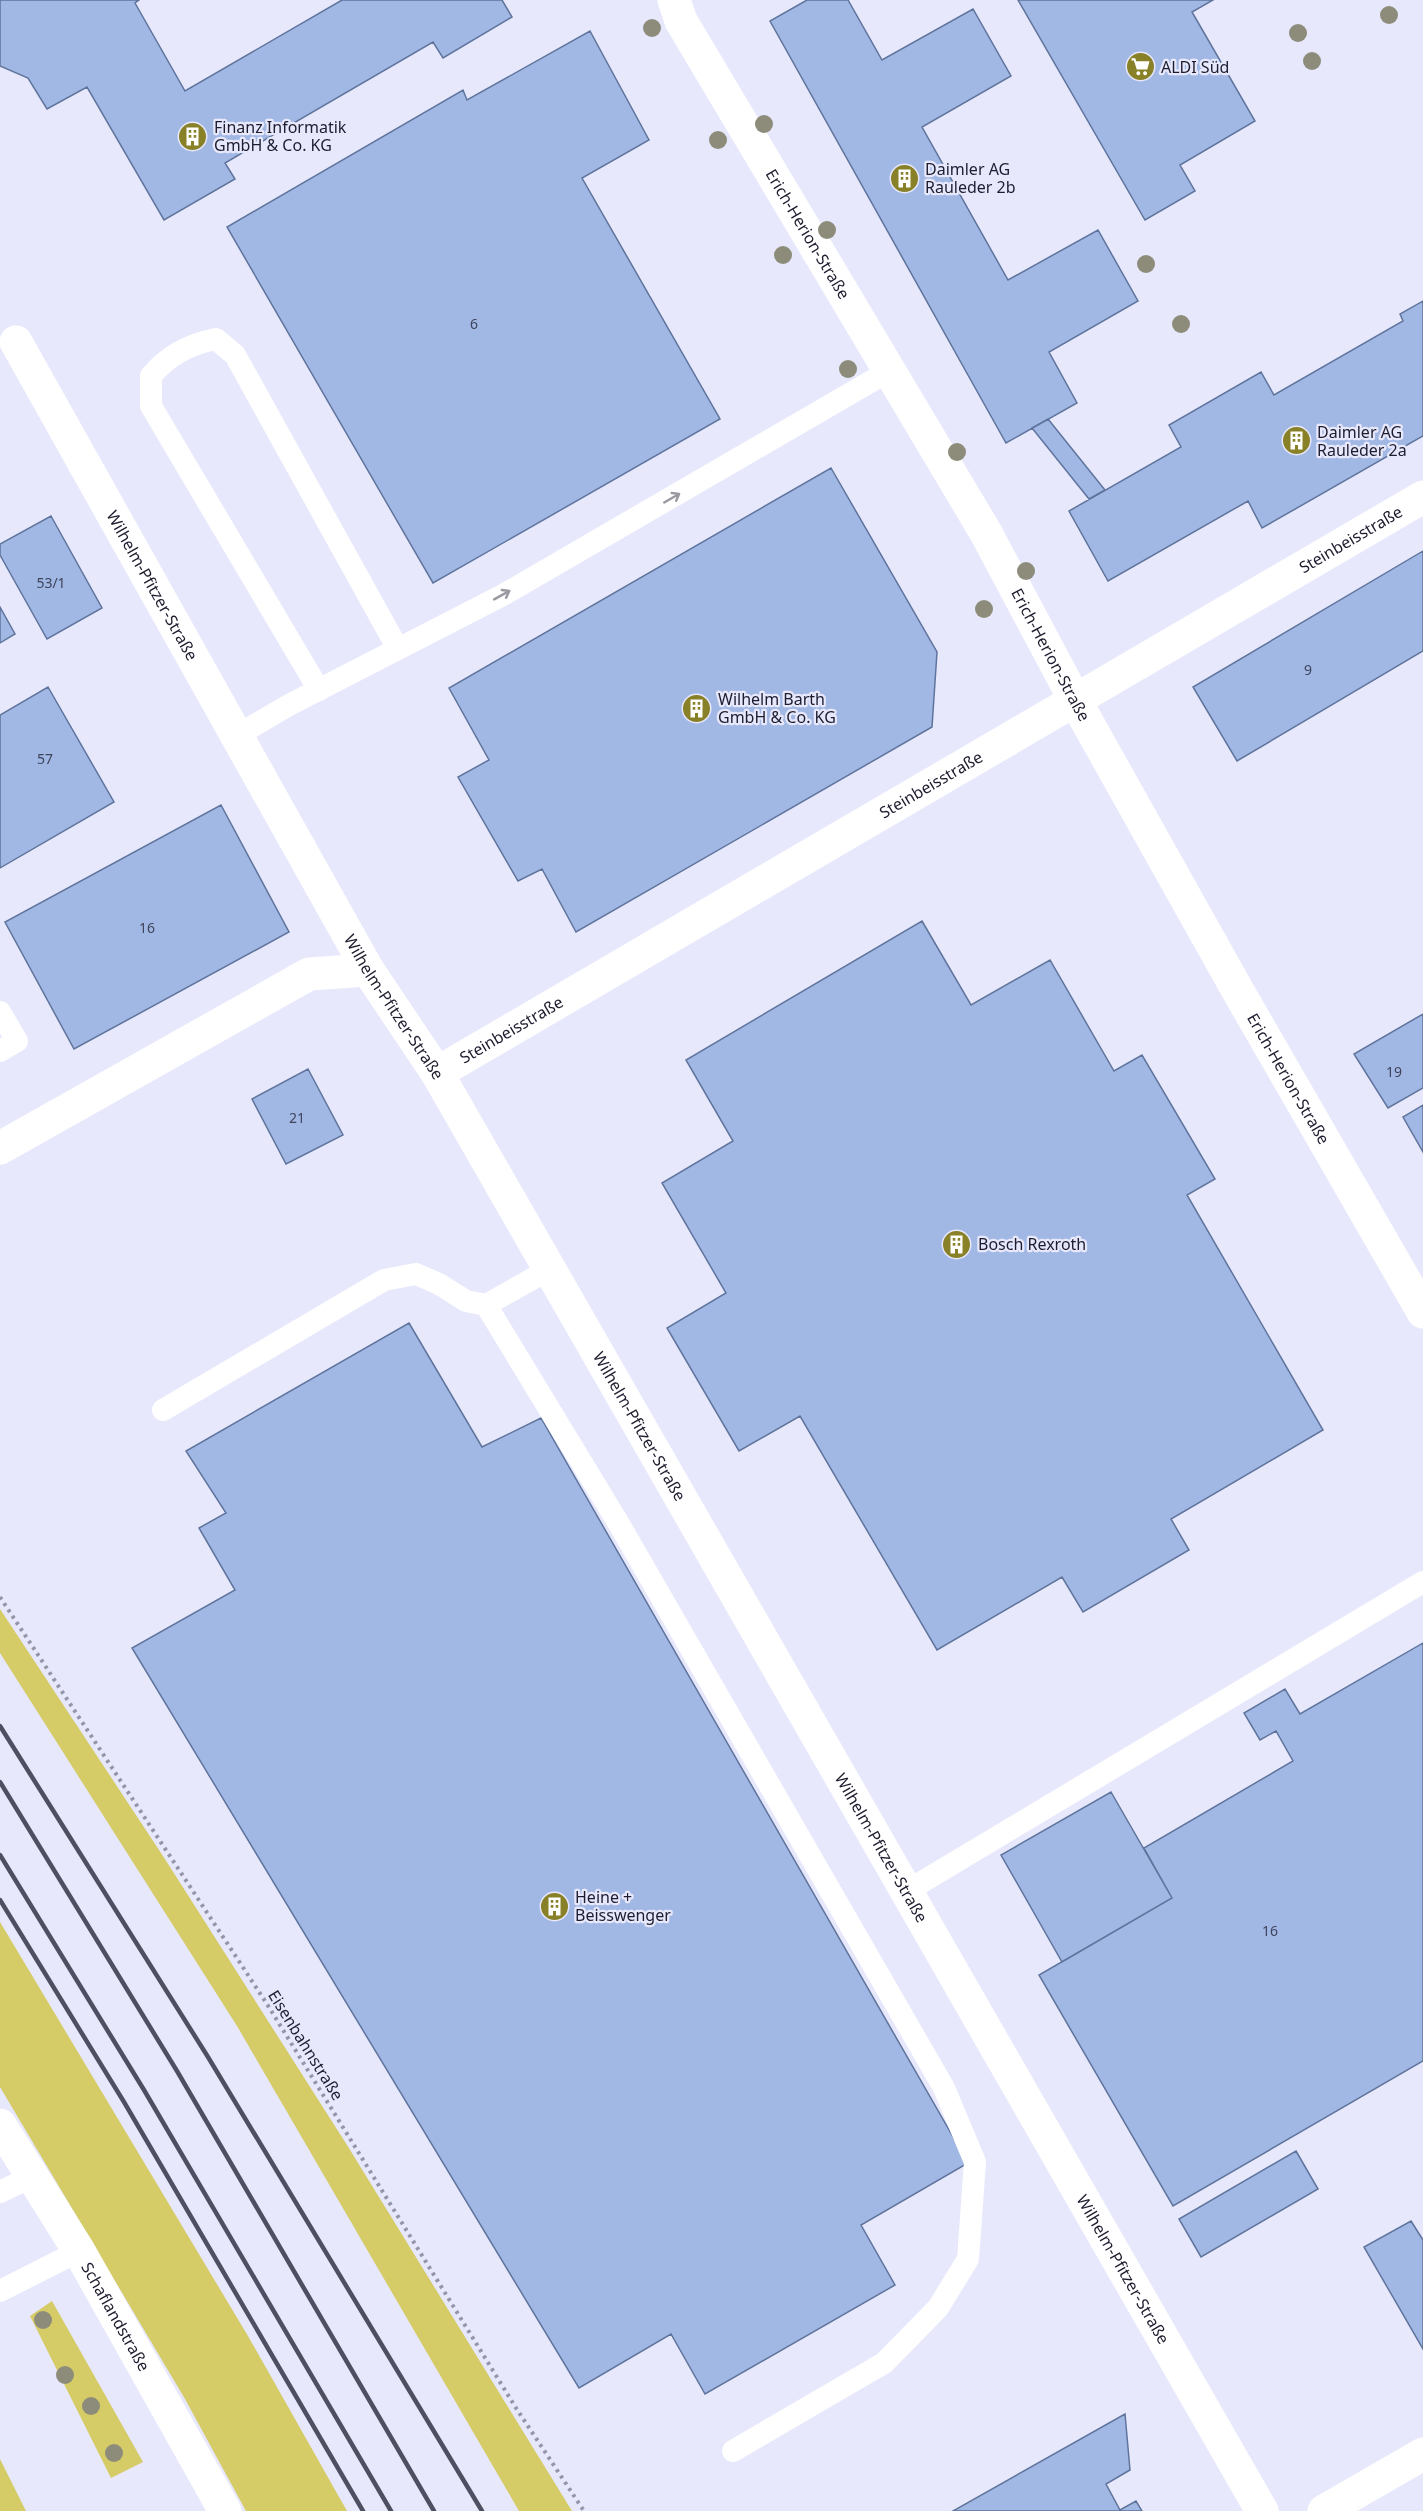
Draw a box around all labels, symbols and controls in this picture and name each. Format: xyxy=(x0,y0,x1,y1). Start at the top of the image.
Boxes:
supermarket icon: ALDI Süd xyxy=(1124,51,1156,83)
place label: ALDI Süd xyxy=(1161,56,1229,78)
place label: Finanz Informatik GmbH & Co. KG xyxy=(214,116,347,156)
building icon: Finanz Informatik GmbH & Co. KG xyxy=(177,120,209,152)
place label: Daimler AG Rauleder 2b xyxy=(925,158,1016,198)
building icon: Daimler AG Rauleder 2b xyxy=(888,162,920,194)
street label: Erich-Herion-Straße xyxy=(761,165,855,303)
house number: 6 xyxy=(470,314,478,333)
place label: Daimler AG Rauleder 2a xyxy=(1317,421,1407,461)
building icon: Daimler AG Rauleder 2a xyxy=(1280,425,1312,457)
one-way arrow xyxy=(663,492,680,504)
street label: Steinbeisstraße xyxy=(1295,501,1406,578)
street label: Wilhelm-Pfitzer-Straße xyxy=(102,506,203,664)
house number: 53/1 xyxy=(36,573,66,592)
street label: Erich-Herion-Straße xyxy=(1006,584,1096,725)
one-way arrow xyxy=(493,589,510,601)
house number: 9 xyxy=(1304,660,1312,679)
place label: Wilhelm Barth GmbH & Co. KG xyxy=(718,688,836,728)
building icon: Wilhelm Barth GmbH & Co. KG xyxy=(681,692,713,724)
street label: Steinbeisstraße xyxy=(875,746,987,823)
house number: 57 xyxy=(37,749,53,768)
house number: 16 xyxy=(139,918,155,937)
street label: Wilhelm-Pfitzer-Straße xyxy=(339,930,449,1083)
street label: Steinbeisstraße xyxy=(456,991,567,1068)
street label: Erich-Herion-Straße xyxy=(1242,1009,1335,1148)
house number: 19 xyxy=(1386,1062,1402,1081)
house number: 21 xyxy=(289,1108,305,1127)
building icon: Bosch Rexroth xyxy=(941,1228,973,1260)
place label: Bosch Rexroth xyxy=(978,1233,1086,1255)
street label: Wilhelm-Pfitzer-Straße xyxy=(588,1347,691,1505)
street label: Wilhelm-Pfitzer-Straße xyxy=(830,1769,933,1926)
place label: Heine + Beisswenger xyxy=(575,1886,671,1926)
building icon: Heine + Beisswenger xyxy=(538,1890,570,1922)
house number: 16 xyxy=(1262,1921,1278,1940)
street label: Eisenbahnstraße xyxy=(263,1986,349,2104)
street label: Wilhelm-Pfitzer-Straße xyxy=(1072,2191,1175,2348)
street label: Schaflandstraße xyxy=(77,2258,155,2375)

